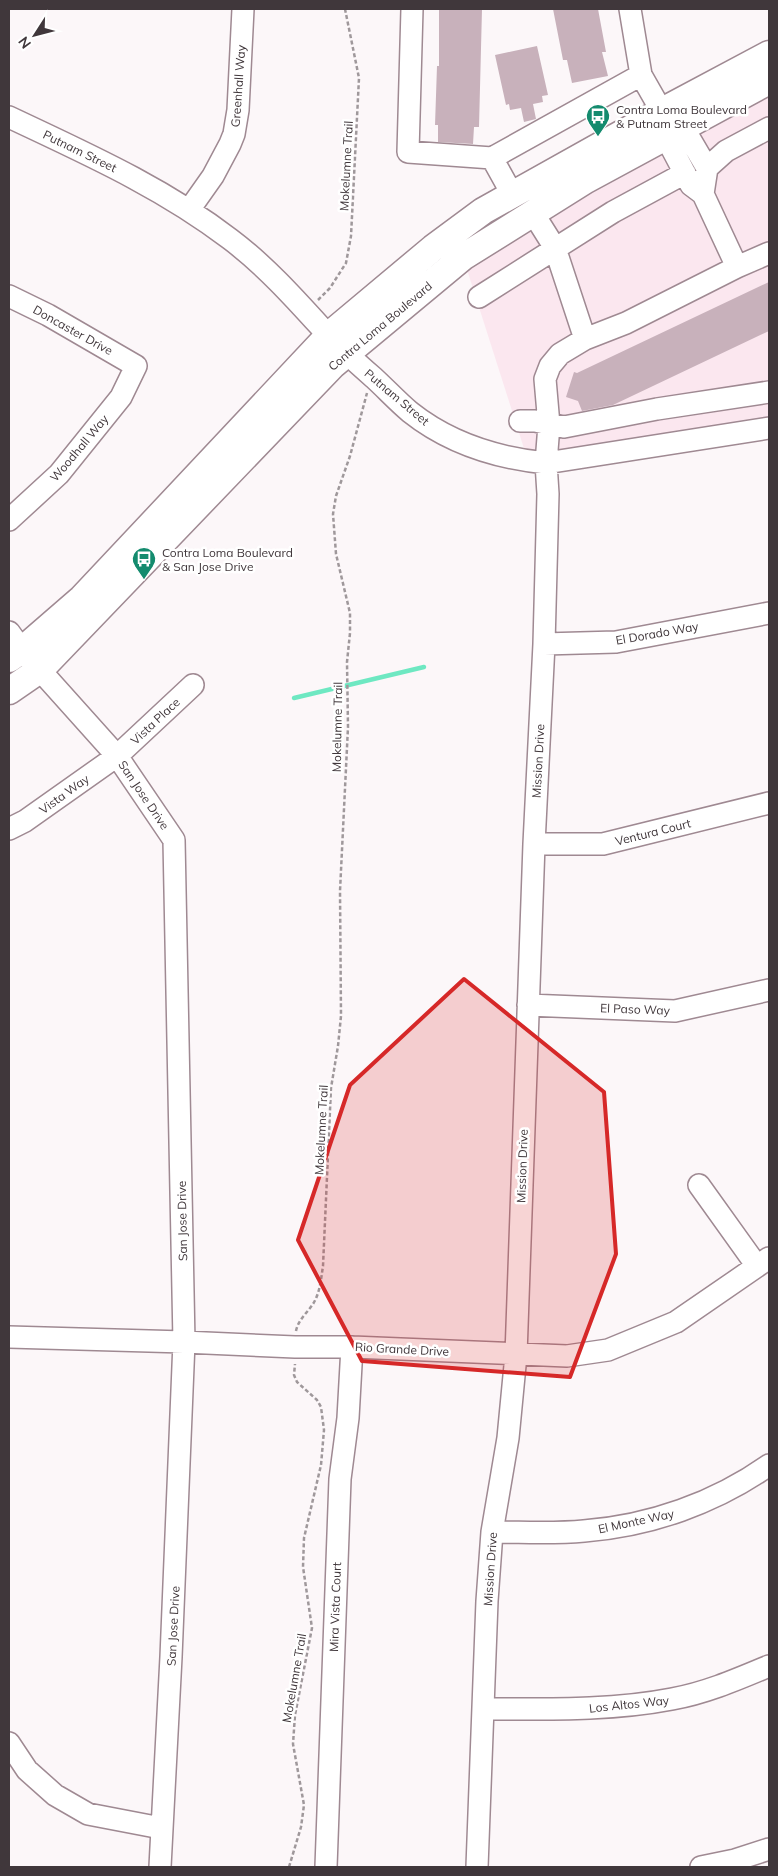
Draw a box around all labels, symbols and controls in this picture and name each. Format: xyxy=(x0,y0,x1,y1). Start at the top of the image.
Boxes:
north arrow xyxy=(10,10,60,60)
text: N xyxy=(14,33,35,52)
street label: Greenhall Way xyxy=(228,44,248,128)
place label: Contra Loma Boulevard & Putnam Street xyxy=(616,102,747,131)
bus stop icon: Contra Loma Boulevard & Putnam Street xyxy=(585,103,611,137)
street label: Mokelumne Trail xyxy=(336,121,356,211)
street label: Putnam Street xyxy=(41,127,119,175)
street label: Contra Loma Boulevard xyxy=(325,278,435,374)
street label: Doncaster Drive xyxy=(30,302,116,358)
street label: Putnam Street xyxy=(362,366,432,428)
street label: Woodhall Way xyxy=(47,411,112,485)
place label: Contra Loma Boulevard & San Jose Drive xyxy=(162,545,293,574)
bus stop icon: Contra Loma Boulevard & San Jose Drive xyxy=(131,546,157,580)
street label: El Dorado Way xyxy=(614,618,700,648)
street label: Mokelumne Trail xyxy=(329,682,345,772)
street label: Vista Place xyxy=(127,694,183,748)
street label: Mission Drive xyxy=(529,724,547,798)
street label: San Jose Drive xyxy=(115,758,173,832)
street label: Vista Way xyxy=(36,771,92,817)
street label: Ventura Court xyxy=(614,815,692,849)
street label: El Paso Way xyxy=(600,1000,671,1018)
street label: Mokelumne Trail xyxy=(311,1085,331,1175)
street label: Mission Drive xyxy=(513,1129,531,1203)
street label: San Jose Drive xyxy=(174,1181,190,1261)
street label: Rio Grande Drive xyxy=(355,1339,449,1359)
street label: El Monte Way xyxy=(597,1506,676,1536)
street label: Mission Drive xyxy=(480,1532,500,1606)
street label: Mira Vista Court xyxy=(326,1562,344,1652)
street label: San Jose Drive xyxy=(163,1586,183,1666)
street label: Mokelumne Trail xyxy=(279,1632,309,1724)
street label: Los Altos Way xyxy=(588,1692,670,1716)

